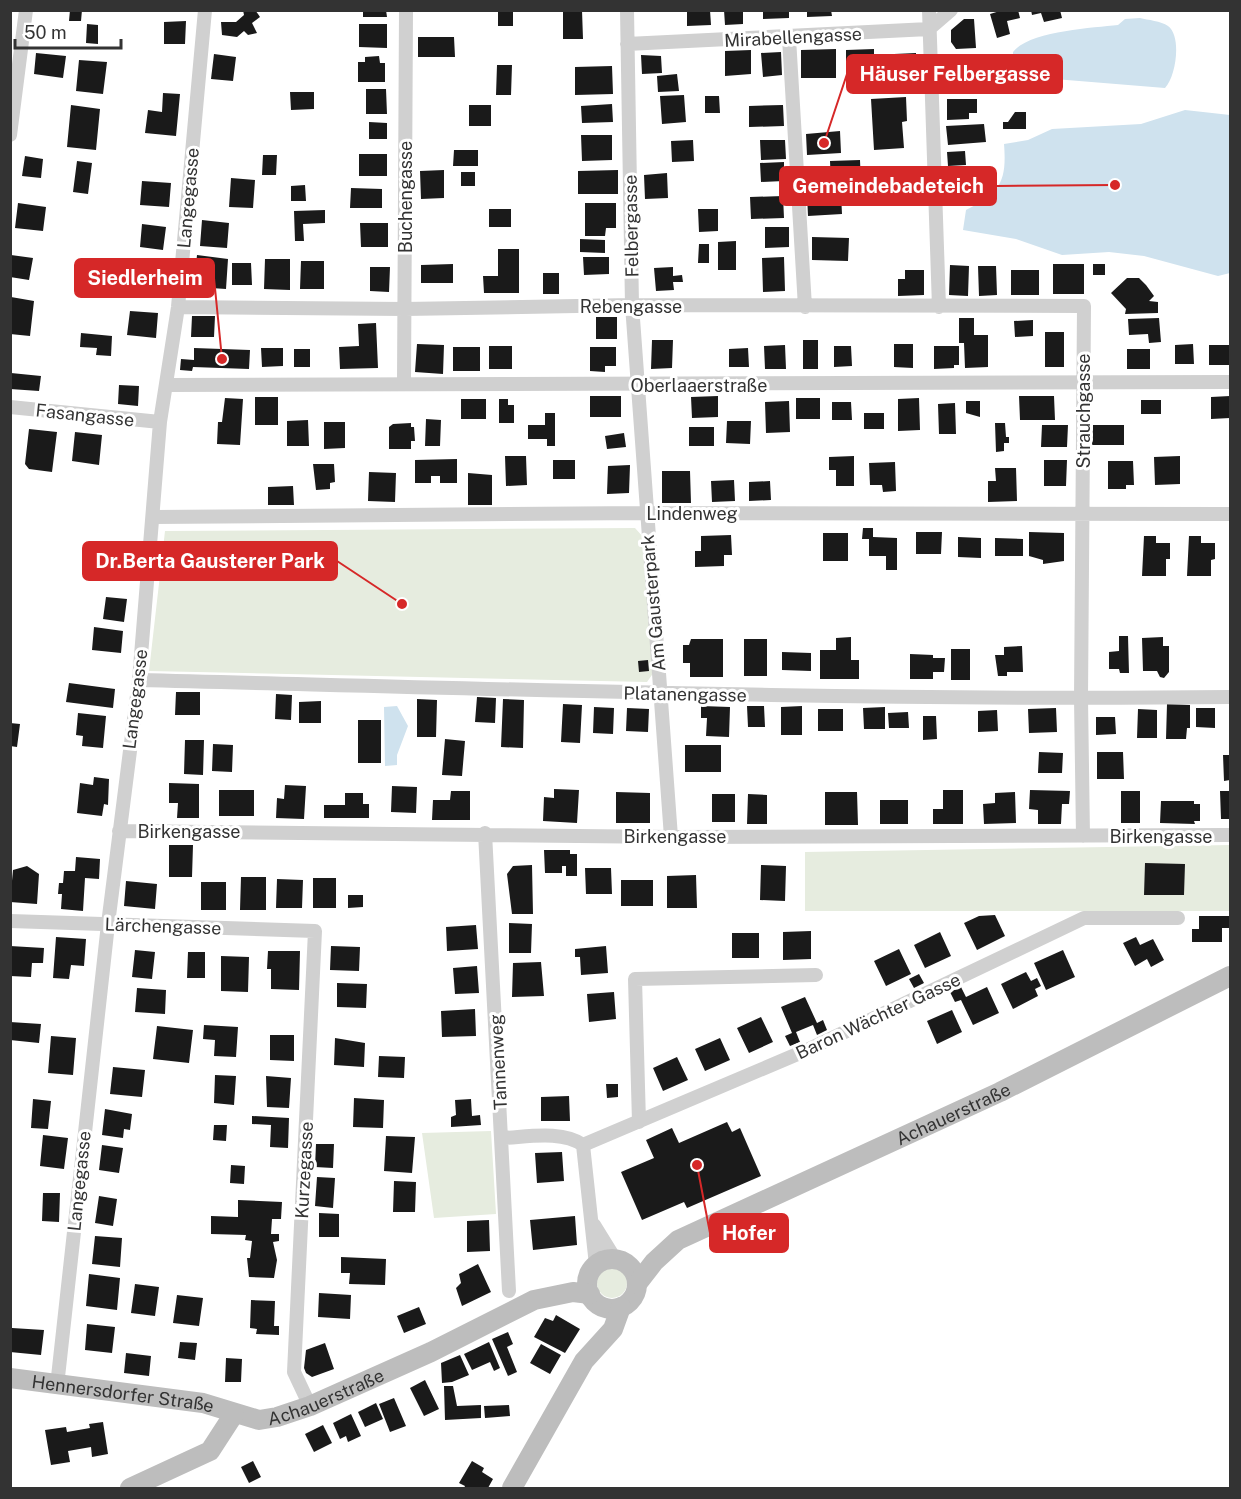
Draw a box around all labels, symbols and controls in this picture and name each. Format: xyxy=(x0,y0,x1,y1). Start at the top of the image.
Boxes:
scale bar xyxy=(15,12,122,50)
text: 50 m xyxy=(24,22,67,43)
street label: Mirabellengasse xyxy=(724,23,862,51)
callout: Häuser Felbergasse xyxy=(847,55,1062,93)
text: Häuser Felbergasse xyxy=(859,62,1051,86)
street label: Buchengasse xyxy=(395,141,416,253)
street label: Langegasse xyxy=(173,147,203,249)
callout: Gemeindebadeteich xyxy=(780,167,996,205)
street label: Felbergasse xyxy=(620,174,642,278)
text: Gemeindebadeteich xyxy=(792,174,984,198)
callout: Siedlerheim xyxy=(75,259,214,297)
text: Siedlerheim xyxy=(87,266,203,290)
street label: Rebengasse xyxy=(580,296,682,317)
street label: Strauchgasse xyxy=(1073,353,1094,469)
street label: Oberlaaerstraße xyxy=(631,375,767,396)
street label: Fasangasse xyxy=(35,399,135,431)
street label: Lindenweg xyxy=(646,503,738,524)
street label: Am Gausterpark xyxy=(637,534,669,672)
callout: Dr.Berta Gausterer Park xyxy=(83,542,337,580)
text: Dr.Berta Gausterer Park xyxy=(95,549,325,573)
street label: Langegasse xyxy=(118,648,152,750)
street label: Platanengasse xyxy=(623,682,747,706)
street label: Birkengasse xyxy=(137,821,241,842)
street label: Birkengasse xyxy=(623,826,727,847)
street label: Birkengasse xyxy=(1109,826,1213,847)
street label: Lärchengasse xyxy=(104,913,222,939)
street label: Baron Wächter Gasse xyxy=(792,969,964,1063)
street label: Tannenweg xyxy=(485,1014,511,1110)
street label: Achauerstraße xyxy=(892,1078,1014,1149)
street label: Kurzegasse xyxy=(291,1121,317,1219)
street label: Langegasse xyxy=(63,1130,95,1232)
callout: Hofer xyxy=(710,1214,788,1252)
text: Hofer xyxy=(722,1221,776,1245)
street label: Achauerstraße xyxy=(266,1364,387,1429)
street label: Hennersdorfer Straße xyxy=(30,1370,217,1416)

